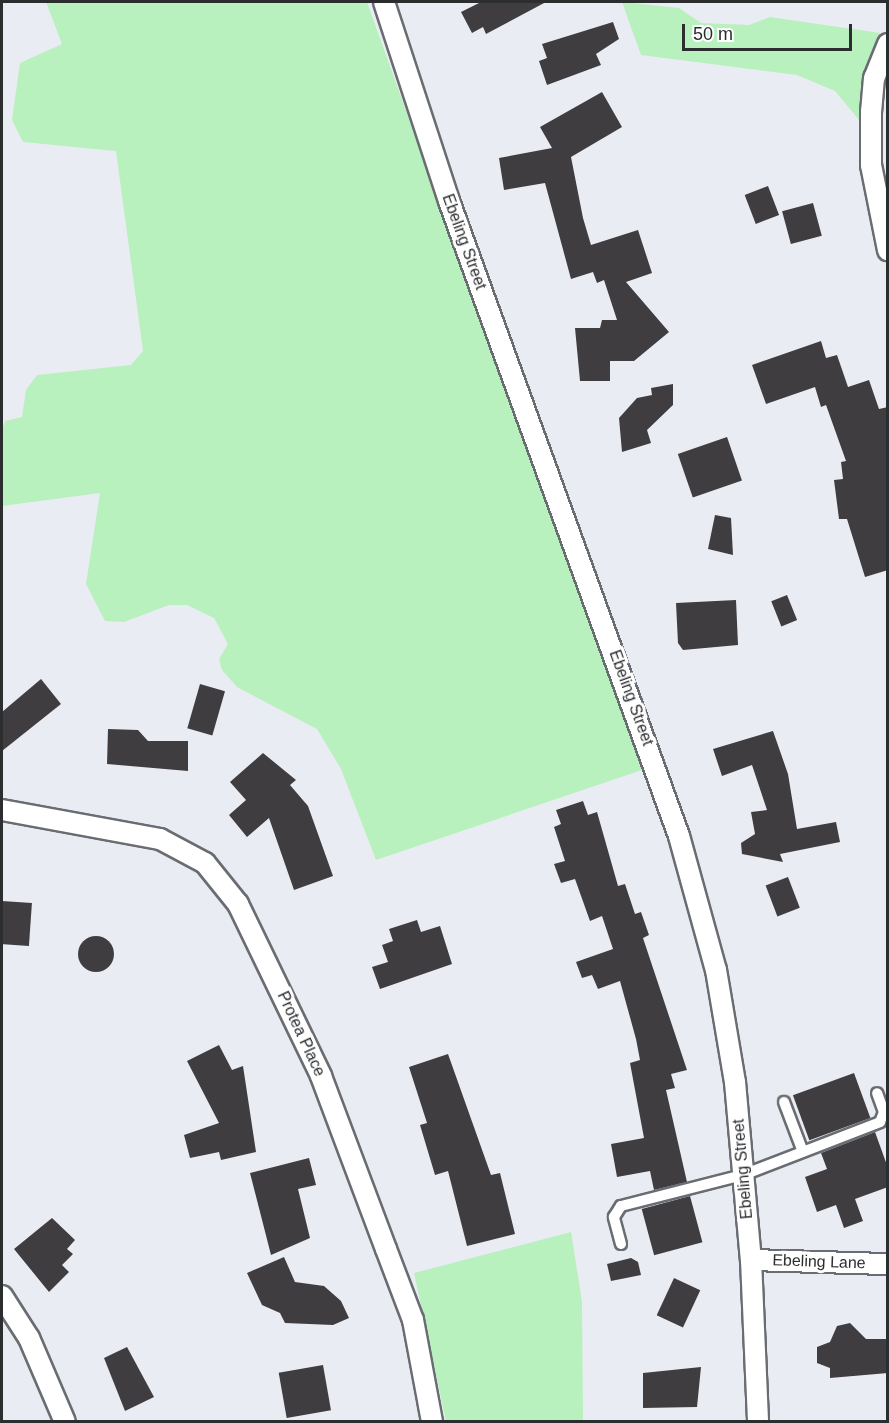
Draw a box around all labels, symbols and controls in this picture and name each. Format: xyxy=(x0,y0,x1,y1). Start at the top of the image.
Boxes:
scale bar xyxy=(685,12,854,50)
text: 50 m xyxy=(693,24,733,44)
street label: Ebeling Street xyxy=(438,191,490,293)
street label: Ebeling Street xyxy=(605,647,657,749)
street label: Protea Place xyxy=(273,988,329,1080)
street label: Ebeling Street xyxy=(729,1118,757,1220)
street label: Ebeling Lane xyxy=(772,1251,866,1273)

